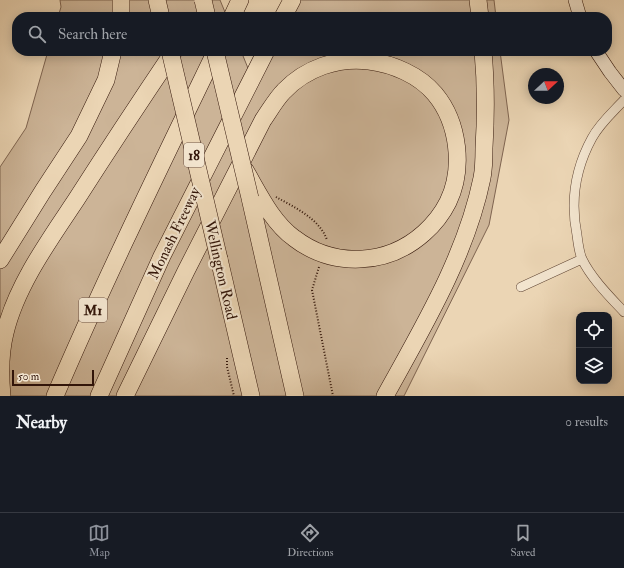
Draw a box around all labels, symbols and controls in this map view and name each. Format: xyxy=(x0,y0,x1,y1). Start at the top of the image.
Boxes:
search box xyxy=(12,12,612,56)
icon: search xyxy=(26,23,48,45)
text: Search here xyxy=(58,25,127,44)
north arrow xyxy=(528,68,564,104)
road number: 18 xyxy=(184,143,204,167)
street label: Monash Freeway xyxy=(144,184,205,283)
street label: Wellington Road xyxy=(200,218,241,322)
road number: M1 xyxy=(79,298,107,322)
map controls xyxy=(576,312,612,384)
button: locate xyxy=(576,312,612,348)
button: layers xyxy=(576,348,612,384)
scale bar xyxy=(12,368,94,387)
text: 50 m xyxy=(18,370,39,383)
text: Nearby xyxy=(16,412,67,433)
text: 0 results xyxy=(565,414,608,430)
tab: Map xyxy=(88,522,110,559)
tab: Directions xyxy=(287,522,334,559)
tab: Saved xyxy=(510,522,536,559)

